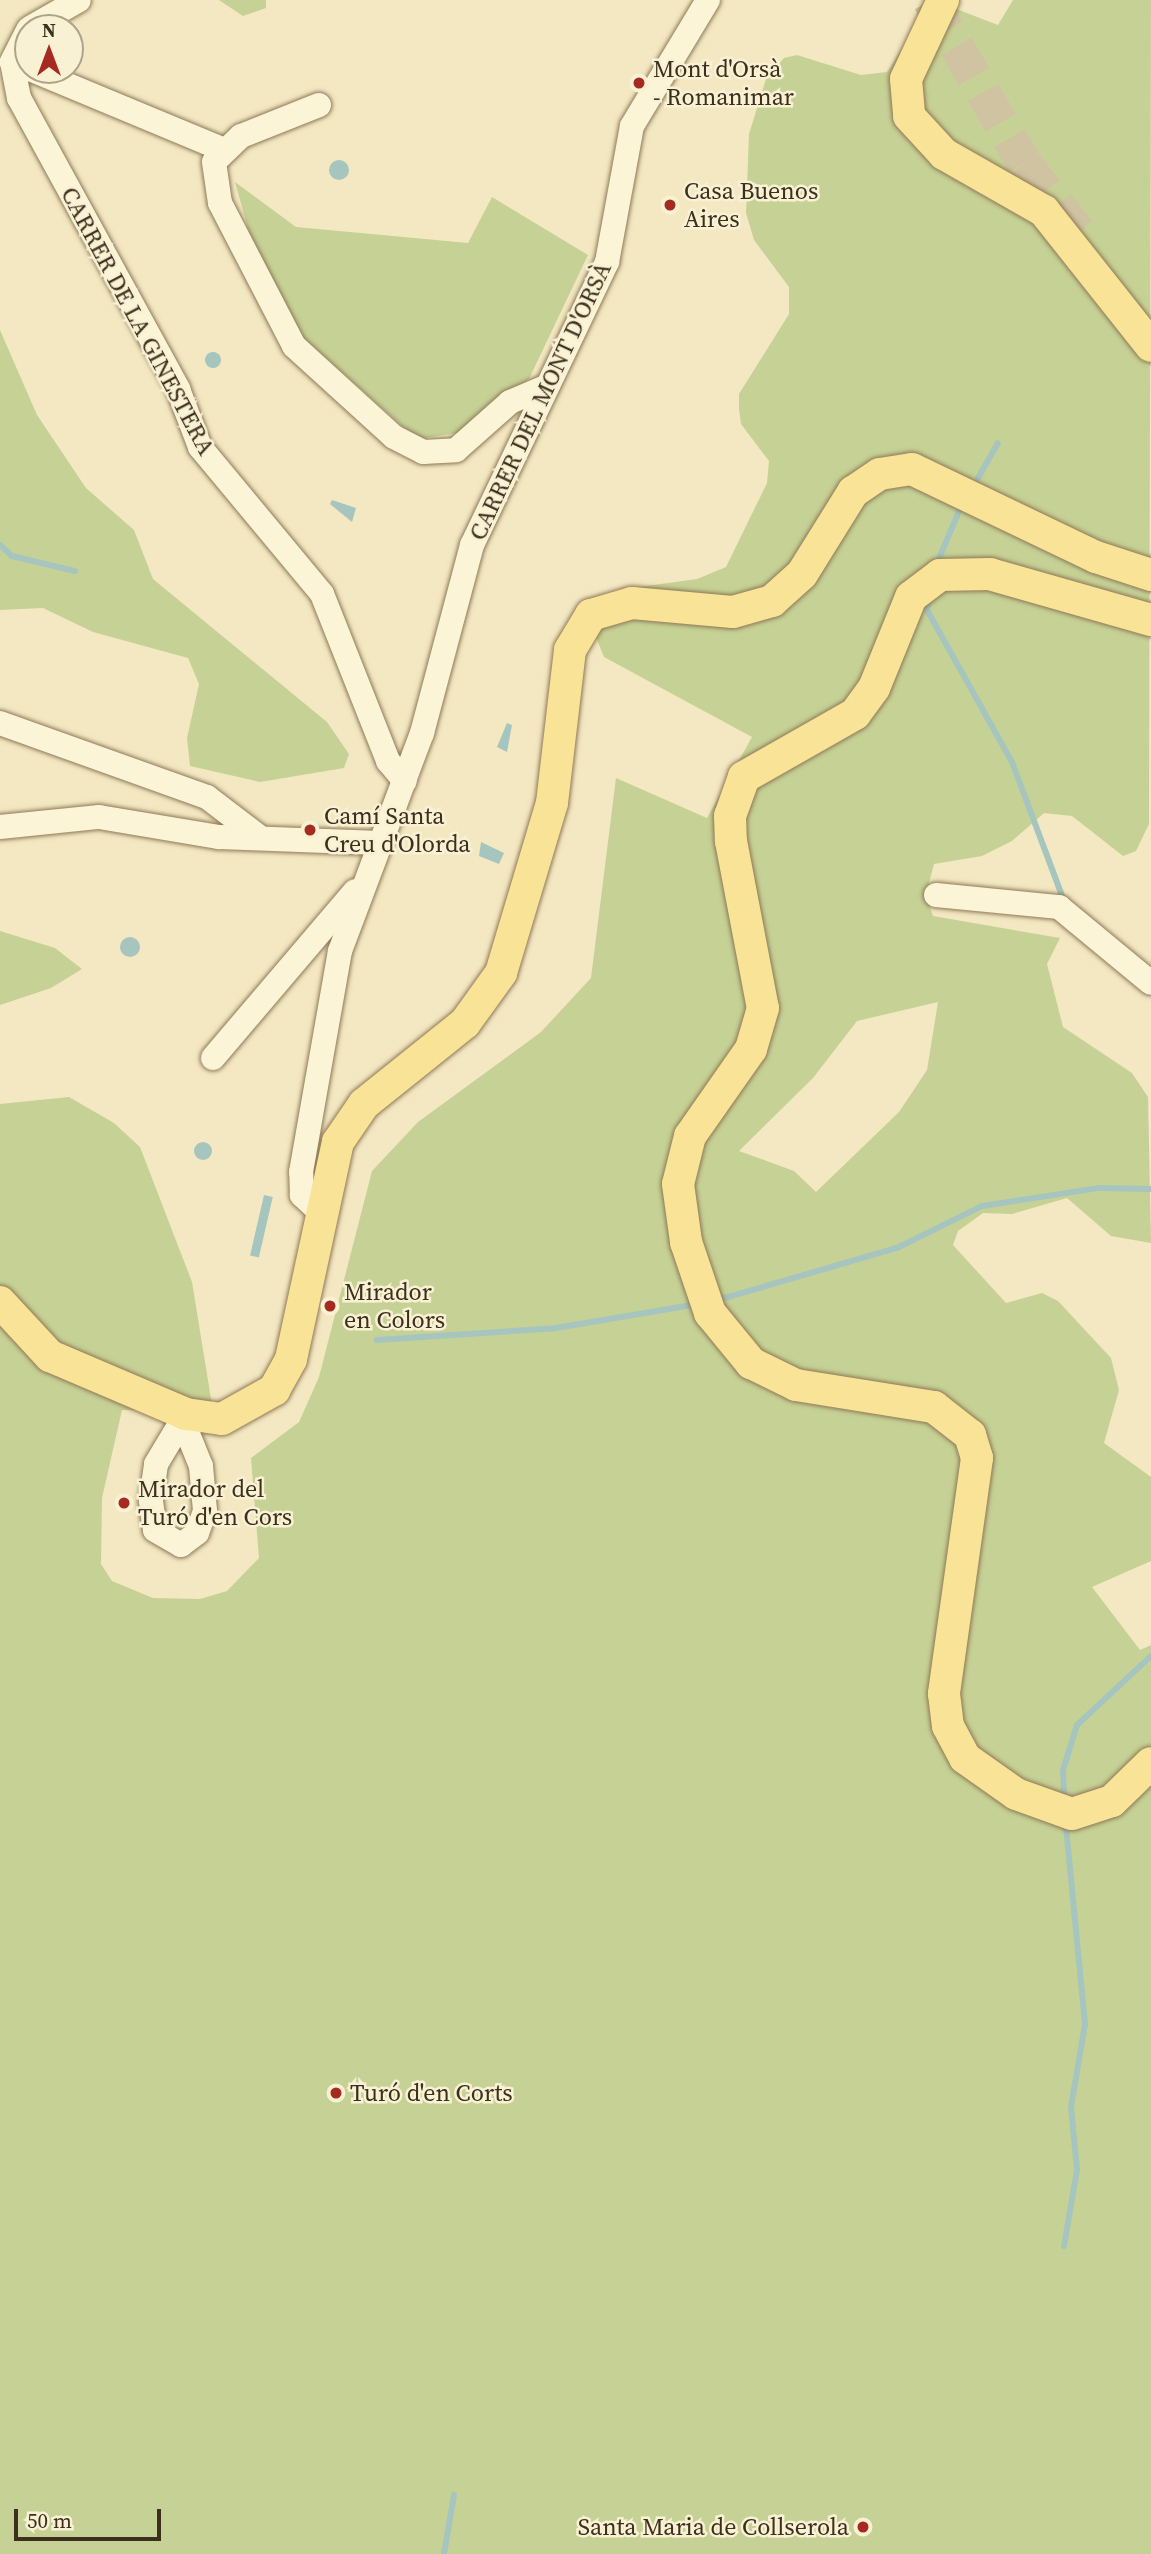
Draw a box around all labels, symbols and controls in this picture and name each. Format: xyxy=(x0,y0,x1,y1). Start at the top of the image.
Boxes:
north arrow xyxy=(14,14,84,84)
text: N xyxy=(42,17,56,43)
place label: Mont d'Orsà - Romanimar xyxy=(653,55,794,111)
marker: Mont d'Orsà - Romanimar xyxy=(631,75,647,91)
place label: Casa Buenos Aires xyxy=(684,177,818,233)
street label: CARRER DE LA GINESTERA xyxy=(55,182,221,460)
marker: Casa Buenos Aires xyxy=(662,197,678,213)
street label: CARRER DEL MONT D'ORSÀ xyxy=(463,257,617,545)
place label: Camí Santa Creu d'Olorda xyxy=(324,802,470,858)
marker: Camí Santa Creu d'Olorda xyxy=(302,822,318,838)
place label: Mirador en Colors xyxy=(344,1278,445,1334)
marker: Mirador en Colors xyxy=(322,1298,338,1314)
place label: Mirador del Turó d'en Cors xyxy=(138,1475,292,1531)
marker: Mirador del Turó d'en Cors xyxy=(116,1495,132,1511)
place label: Turó d'en Corts xyxy=(350,2079,513,2107)
marker: Turó d'en Corts xyxy=(328,2085,344,2101)
scale bar xyxy=(18,2494,164,2538)
text: 50 m xyxy=(27,2506,72,2535)
place label: Santa Maria de Collserola xyxy=(578,2513,849,2541)
marker: Santa Maria de Collserola xyxy=(855,2519,871,2535)

